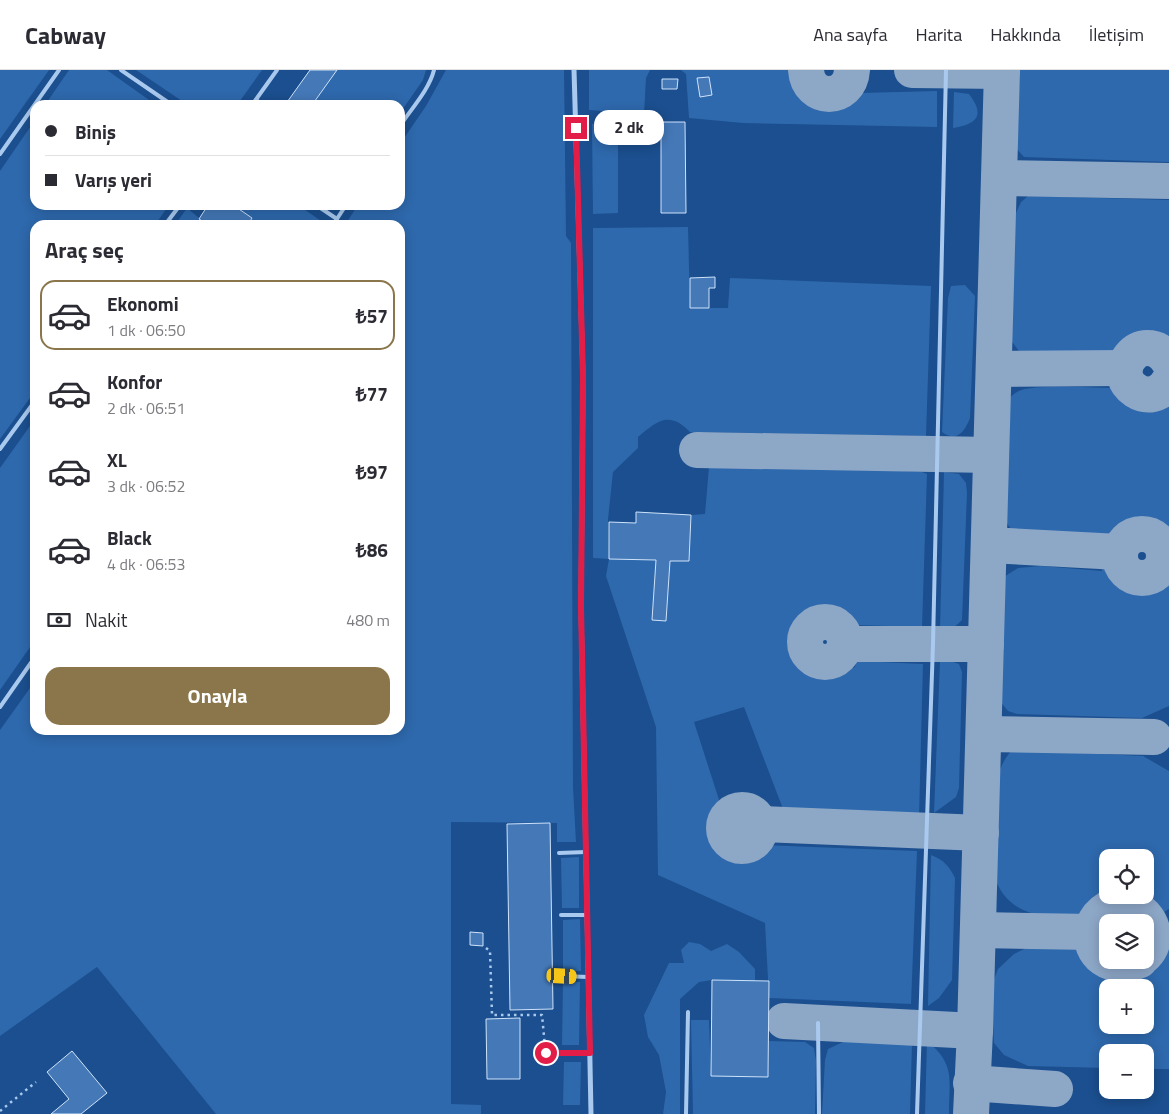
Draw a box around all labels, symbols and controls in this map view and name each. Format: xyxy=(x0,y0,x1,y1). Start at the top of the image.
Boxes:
text: Cabway xyxy=(25,17,106,53)
text: Ana sayfa xyxy=(813,21,888,48)
text: Harita xyxy=(916,21,962,48)
text: Hakkında xyxy=(990,21,1061,48)
text: İletişim xyxy=(1089,21,1144,48)
callout: 2 dk xyxy=(594,110,664,146)
text: 2 dk xyxy=(614,115,644,139)
text: Biniş xyxy=(75,117,116,146)
route end xyxy=(565,117,587,139)
text: Varış yeri xyxy=(75,165,152,194)
text: Araç seç xyxy=(45,233,124,267)
text: Ekonomi xyxy=(107,289,179,318)
icon: car xyxy=(47,293,92,338)
text: ₺57 xyxy=(356,301,388,330)
text: 1 dk · 06:50 xyxy=(107,318,185,342)
text: Konfor xyxy=(107,367,162,396)
icon: car xyxy=(47,371,92,416)
text: ₺77 xyxy=(356,379,388,408)
text: 2 dk · 06:51 xyxy=(107,396,185,420)
text: XL xyxy=(107,445,127,474)
icon: car xyxy=(47,449,92,494)
text: ₺97 xyxy=(356,457,388,486)
text: 3 dk · 06:52 xyxy=(107,474,185,498)
text: Black xyxy=(107,523,152,552)
icon: car xyxy=(47,527,92,572)
text: ₺86 xyxy=(356,535,388,564)
text: 4 dk · 06:53 xyxy=(107,552,185,576)
text: Nakit xyxy=(85,605,127,634)
icon: cash xyxy=(45,606,73,634)
text: 480 m xyxy=(346,608,390,632)
button: Onayla xyxy=(45,667,390,725)
map controls xyxy=(1099,849,1154,1099)
button: locate xyxy=(1099,849,1154,904)
button: layers xyxy=(1099,914,1154,969)
car xyxy=(546,968,577,984)
button: + xyxy=(1099,979,1154,1034)
route start xyxy=(535,1042,557,1064)
button: − xyxy=(1099,1044,1154,1099)

